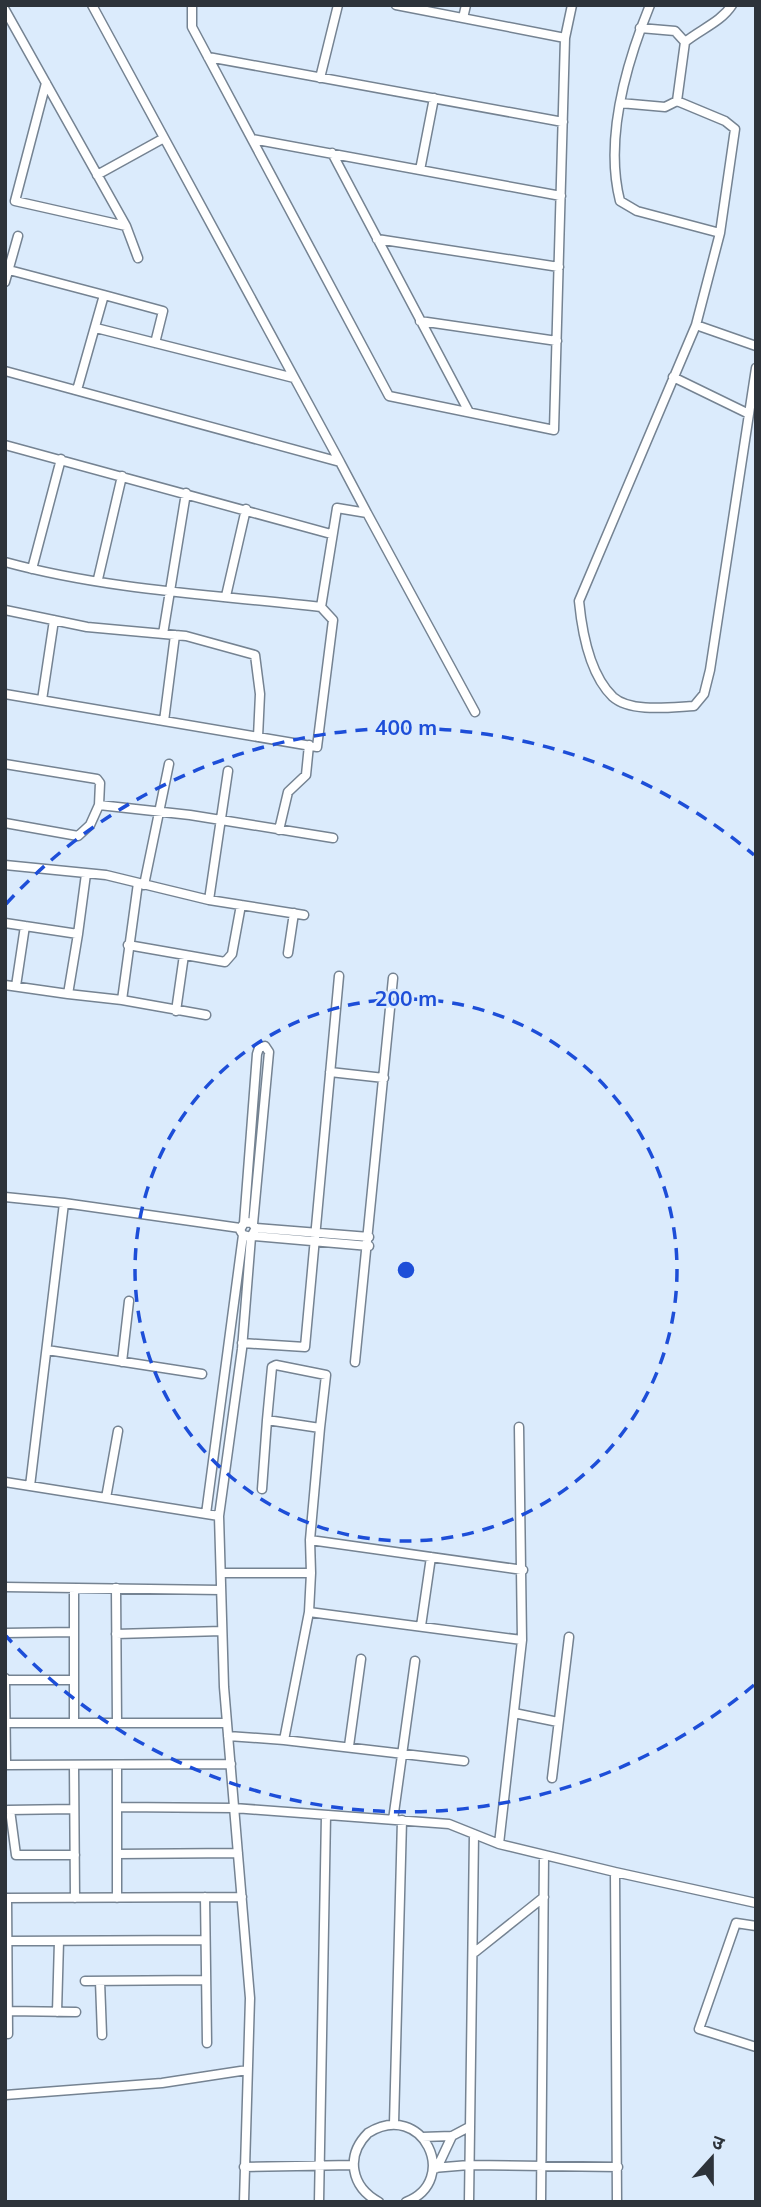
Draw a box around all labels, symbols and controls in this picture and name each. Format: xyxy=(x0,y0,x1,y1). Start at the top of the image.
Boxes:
text: 400 m xyxy=(375,714,437,740)
text: 200 m xyxy=(375,985,437,1011)
centre of rings xyxy=(394,1258,418,1282)
north arrow xyxy=(677,2123,747,2193)
text: उ xyxy=(709,2129,728,2156)

